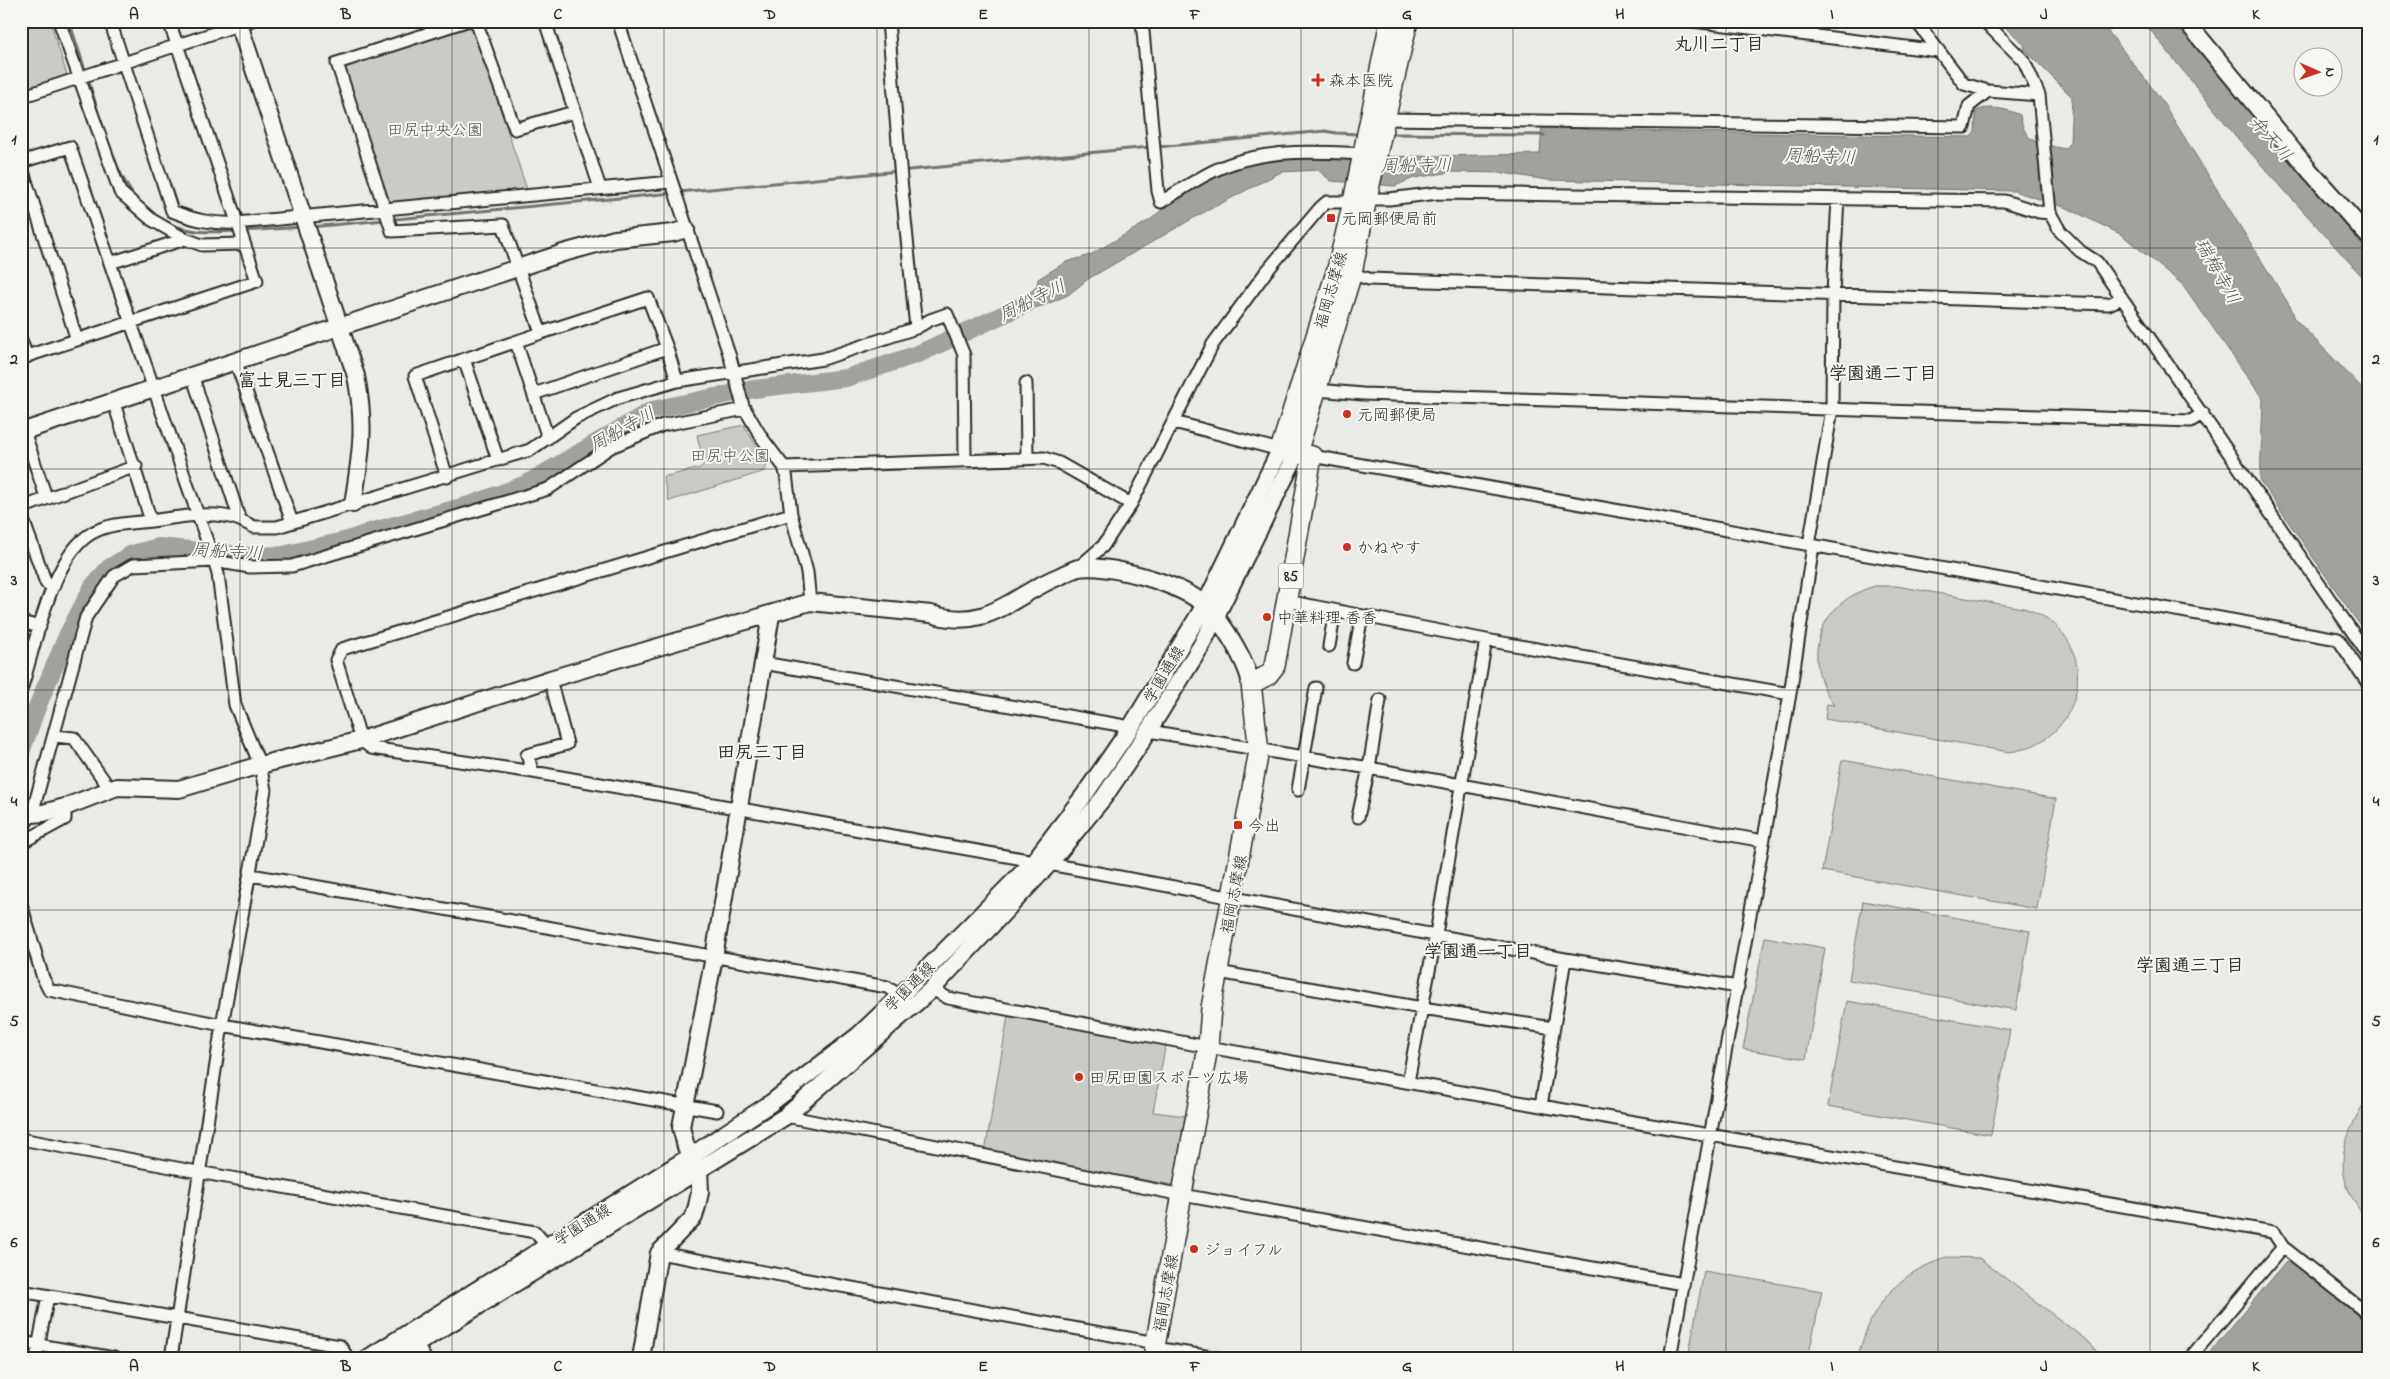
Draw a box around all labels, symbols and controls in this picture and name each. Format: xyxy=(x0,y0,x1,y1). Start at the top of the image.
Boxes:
text: A xyxy=(129,3,139,27)
text: B xyxy=(340,3,352,27)
text: C xyxy=(554,3,563,27)
text: D xyxy=(763,3,776,27)
text: E xyxy=(978,3,988,27)
text: F xyxy=(1189,3,1201,27)
text: G xyxy=(1402,3,1412,27)
text: H xyxy=(1615,3,1625,27)
text: I xyxy=(1830,3,1834,27)
text: J xyxy=(2040,3,2048,27)
text: K xyxy=(2252,3,2261,27)
district label: 丸川二丁目 xyxy=(1674,33,1764,59)
north arrow xyxy=(2292,48,2342,98)
text: N xyxy=(2319,67,2340,77)
place label: 森本医院 xyxy=(1329,70,1393,94)
marker: 森本医院 xyxy=(1311,73,1325,87)
water label: 弁天川 xyxy=(2242,110,2297,168)
park label: 田尻中央公園 xyxy=(387,119,483,143)
text: 1 xyxy=(11,128,17,152)
text: 1 xyxy=(2373,128,2379,152)
water label: 周船寺川 xyxy=(1783,144,1856,172)
water label: 周船寺川 xyxy=(1380,153,1452,181)
place label: 元岡郵便局前 xyxy=(1341,208,1437,232)
marker: 元岡郵便局前 xyxy=(1325,212,1337,224)
water label: 瑞梅寺川 xyxy=(2187,234,2245,310)
street label: 福岡志摩線 xyxy=(1309,249,1354,332)
water label: 周船寺川 xyxy=(995,274,1071,329)
text: 2 xyxy=(9,348,18,372)
text: 2 xyxy=(2371,348,2380,372)
district label: 学園通二丁目 xyxy=(1829,362,1937,388)
district label: 富士見三丁目 xyxy=(238,369,346,395)
water label: 周船寺川 xyxy=(585,402,661,460)
place label: 元岡郵便局 xyxy=(1357,404,1437,428)
marker: 元岡郵便局 xyxy=(1341,408,1353,420)
park label: 田尻中公園 xyxy=(690,445,770,469)
place label: かねやす xyxy=(1357,537,1421,561)
water label: 周船寺川 xyxy=(190,538,264,568)
marker: かねやす xyxy=(1341,541,1353,553)
road number: 85 xyxy=(1278,564,1304,588)
text: 3 xyxy=(10,569,18,593)
text: 3 xyxy=(2372,569,2380,593)
place label: 中華料理 香香 xyxy=(1277,607,1377,631)
marker: 中華料理 香香 xyxy=(1261,611,1273,623)
street label: 学園通線 xyxy=(1138,641,1191,709)
district label: 田尻三丁目 xyxy=(717,741,807,767)
text: 4 xyxy=(10,790,18,814)
text: 4 xyxy=(2372,790,2380,814)
place label: 今出 xyxy=(1248,815,1280,839)
marker: 今出 xyxy=(1232,819,1244,831)
street label: 福岡志摩線 xyxy=(1216,853,1254,936)
district label: 学園通一丁目 xyxy=(1424,940,1532,966)
district label: 学園通三丁目 xyxy=(2136,954,2244,980)
street label: 学園通線 xyxy=(879,956,942,1019)
text: 5 xyxy=(9,1010,19,1034)
text: 5 xyxy=(2371,1010,2381,1034)
place label: 田尻田園スポーツ広場 xyxy=(1089,1067,1249,1091)
marker: 田尻田園スポーツ広場 xyxy=(1073,1071,1085,1083)
street label: 学園通線 xyxy=(550,1199,617,1253)
text: 6 xyxy=(9,1231,18,1255)
text: 6 xyxy=(2371,1231,2380,1255)
place label: ジョイフル xyxy=(1204,1239,1283,1263)
marker: ジョイフル xyxy=(1188,1243,1200,1255)
street label: 福岡志摩線 xyxy=(1148,1252,1186,1335)
text: A xyxy=(129,1355,139,1379)
text: B xyxy=(340,1355,352,1379)
text: C xyxy=(554,1355,563,1379)
text: D xyxy=(763,1355,776,1379)
text: E xyxy=(978,1355,988,1379)
text: F xyxy=(1189,1355,1201,1379)
text: G xyxy=(1402,1355,1412,1379)
text: H xyxy=(1615,1355,1625,1379)
text: I xyxy=(1830,1355,1834,1379)
text: J xyxy=(2040,1355,2048,1379)
text: K xyxy=(2252,1355,2261,1379)

